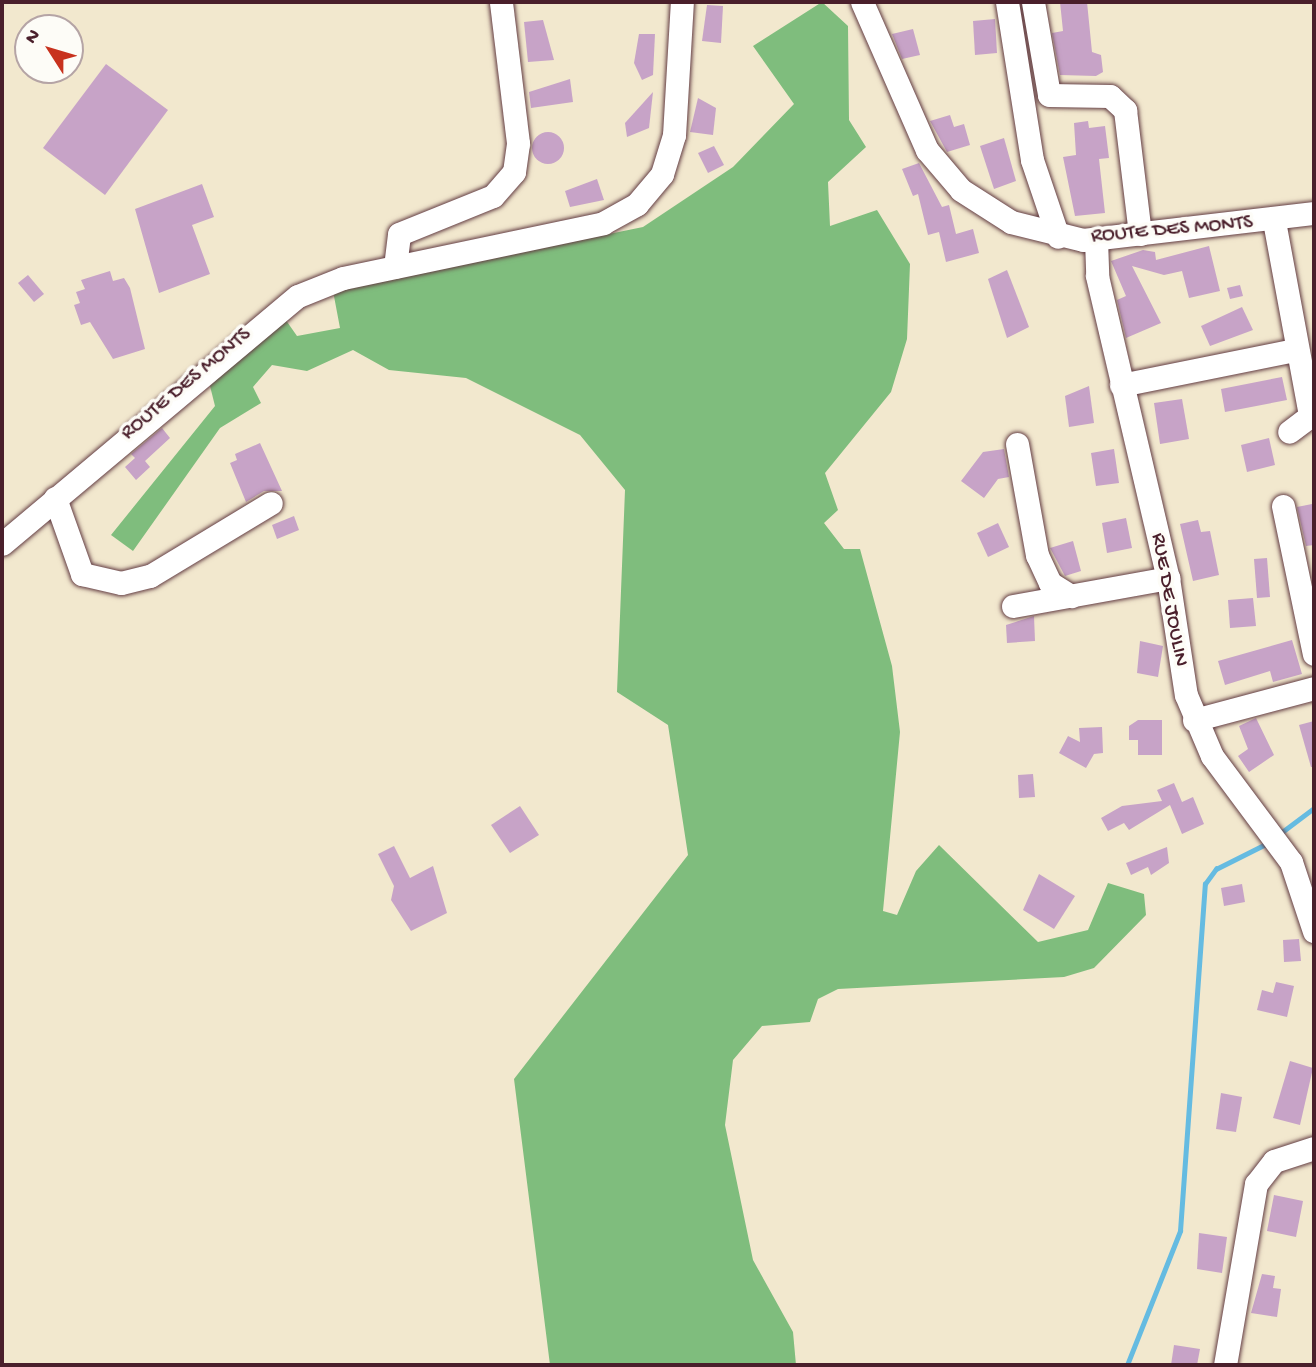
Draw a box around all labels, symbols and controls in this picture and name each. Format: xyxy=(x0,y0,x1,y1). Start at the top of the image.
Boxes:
north arrow xyxy=(14,14,84,84)
text: N xyxy=(21,25,46,49)
street label: ROUTE DES MONTS xyxy=(1090,211,1254,251)
street label: ROUTE DES MONTS xyxy=(117,323,257,447)
street label: RUE DE JOULIN xyxy=(1144,531,1192,669)

